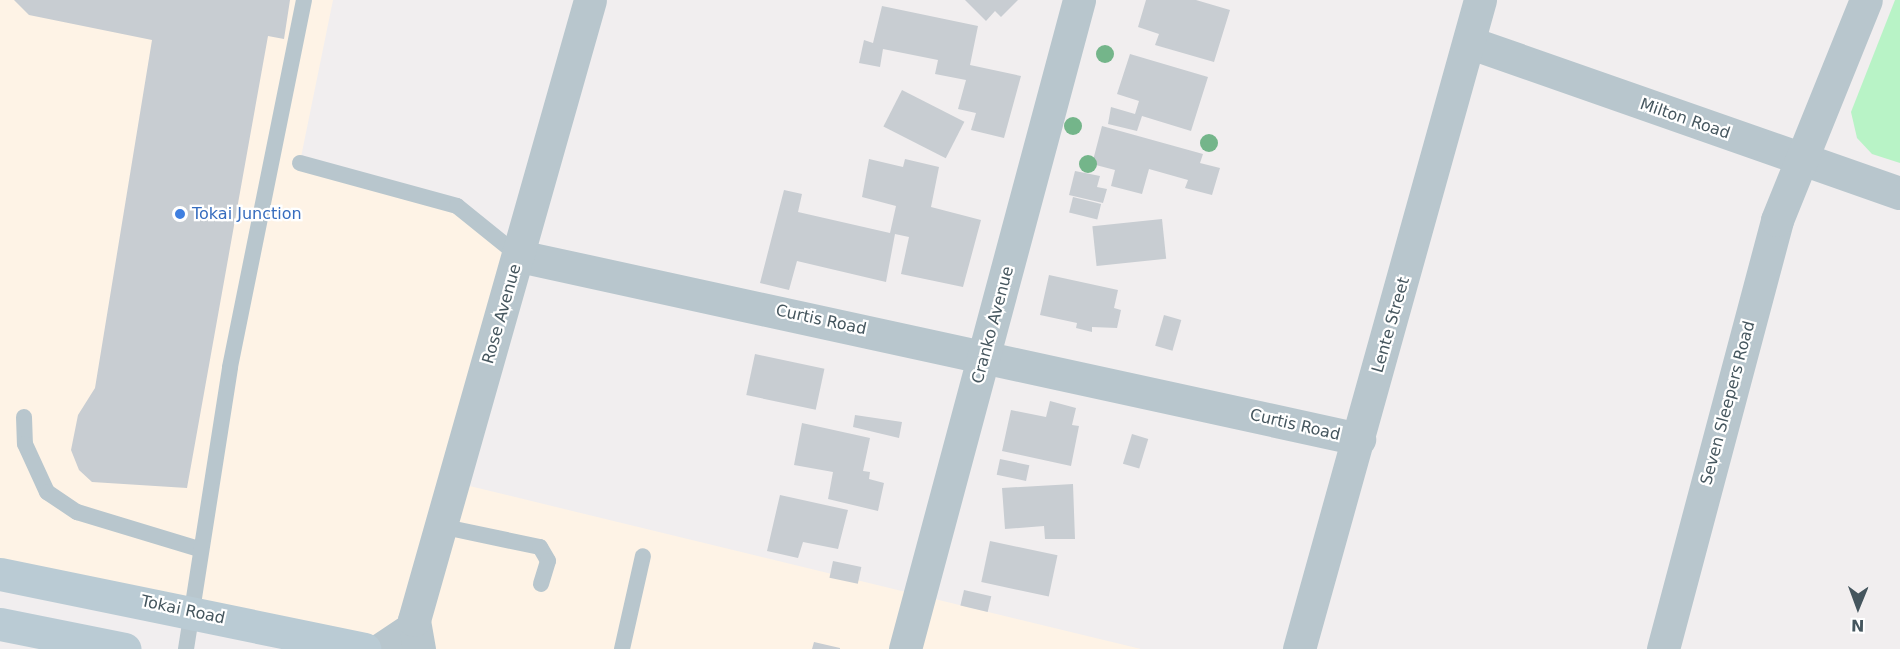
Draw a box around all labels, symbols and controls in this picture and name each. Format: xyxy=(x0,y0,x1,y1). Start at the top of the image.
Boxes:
street label: Milton Road xyxy=(1637,95,1733,143)
place label: Tokai Junction xyxy=(192,204,302,224)
marker: Tokai Junction xyxy=(173,207,187,221)
street label: Rose Avenue xyxy=(479,262,525,366)
street label: Cranko Avenue xyxy=(968,264,1018,386)
street label: Lente Street xyxy=(1368,275,1414,375)
street label: Curtis Road xyxy=(774,301,868,339)
street label: Seven Sleepers Road xyxy=(1697,319,1759,487)
street label: Curtis Road xyxy=(1248,405,1342,445)
north arrow xyxy=(1828,577,1888,637)
street label: Tokai Road xyxy=(139,592,227,628)
text: N xyxy=(1851,616,1865,635)

